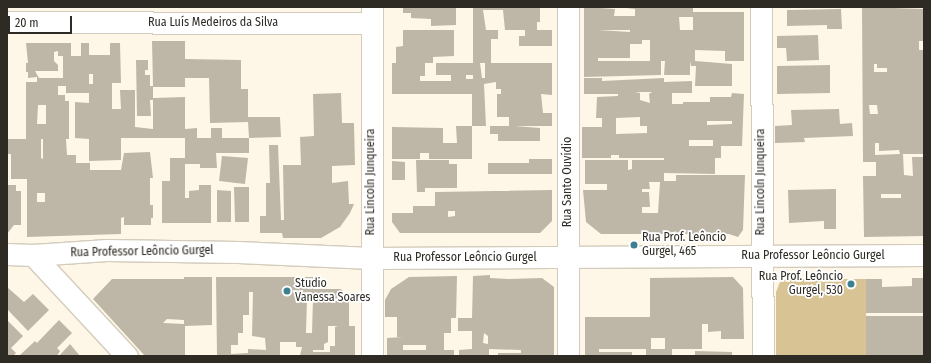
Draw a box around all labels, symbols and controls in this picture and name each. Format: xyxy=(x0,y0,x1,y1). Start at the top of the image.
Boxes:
scale bar xyxy=(10,8,74,34)
text: 20 m xyxy=(15,16,39,30)
street label: Rua Luís Medeiros da Silva xyxy=(148,16,278,30)
street label: Rua Lincoln Junqueira xyxy=(364,129,378,235)
street label: Rua Lincoln Junqueira xyxy=(754,129,768,235)
street label: Rua Santo Ouvídio xyxy=(561,137,575,227)
place label: Rua Prof. Leôncio Gurgel, 465 xyxy=(642,231,726,259)
marker: Rua Prof. Leôncio Gurgel, 465 xyxy=(629,240,639,250)
street label: Rua Professor Leôncio Gurgel xyxy=(70,244,214,260)
street label: Rua Professor Leôncio Gurgel xyxy=(741,249,885,263)
street label: Rua Professor Leôncio Gurgel xyxy=(393,251,537,265)
place label: Rua Prof. Leôncio Gurgel, 530 xyxy=(759,270,843,298)
place label: Studio Vanessa Soares xyxy=(295,277,370,305)
marker: Rua Prof. Leôncio Gurgel, 530 xyxy=(846,279,856,289)
marker: Studio Vanessa Soares xyxy=(282,286,292,296)

